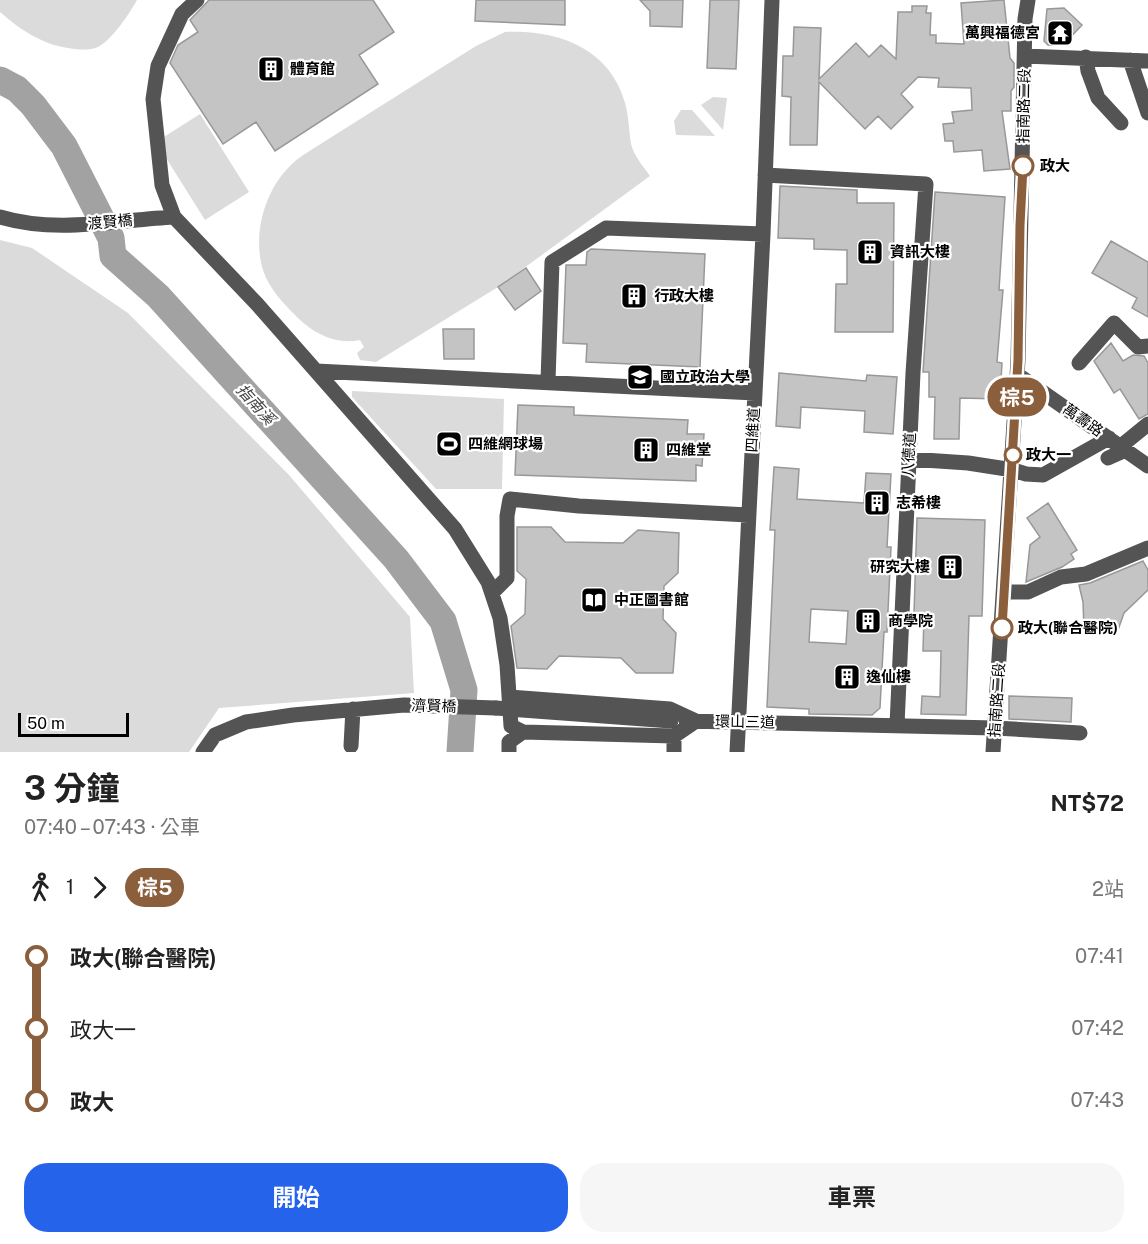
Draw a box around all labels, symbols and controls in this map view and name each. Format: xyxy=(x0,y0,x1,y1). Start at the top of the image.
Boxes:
temple icon: 萬興福德宮 xyxy=(1045,18,1075,48)
place label: 萬興福德宮 xyxy=(965,24,1040,41)
building icon: 體育館 xyxy=(256,54,286,84)
place label: 體育館 xyxy=(290,60,335,77)
street label: 指南路二段 xyxy=(1014,68,1033,144)
marker: 政大 xyxy=(1012,155,1034,177)
place label: 政大 xyxy=(1040,157,1070,174)
street label: 渡賢橋 xyxy=(87,211,133,232)
building icon: 資訊大樓 xyxy=(855,237,885,267)
place label: 資訊大樓 xyxy=(890,243,950,260)
building icon: 行政大樓 xyxy=(619,281,649,311)
place label: 行政大樓 xyxy=(654,287,714,304)
school or university icon: 國立政治大學 xyxy=(625,362,655,392)
place label: 國立政治大學 xyxy=(660,368,750,385)
line badge: 棕5 xyxy=(990,378,1044,416)
water label: 指南溪 xyxy=(233,380,280,430)
text: 棕5 xyxy=(999,385,1035,410)
street label: 萬壽路 xyxy=(1060,400,1107,439)
street label: 四維道 xyxy=(743,407,762,453)
sports icon: 四維網球場 xyxy=(434,429,464,459)
street label: 八德道 xyxy=(899,432,918,478)
place label: 四維網球場 xyxy=(468,435,543,452)
building icon: 四維堂 xyxy=(631,435,661,465)
place label: 四維堂 xyxy=(666,441,711,458)
marker: 政大一 xyxy=(1004,446,1022,464)
place label: 政大一 xyxy=(1026,446,1071,463)
building icon: 志希樓 xyxy=(862,488,892,518)
place label: 志希樓 xyxy=(896,494,941,511)
building icon: 研究大樓 xyxy=(935,552,965,582)
place label: 研究大樓 xyxy=(870,558,930,575)
library icon: 中正圖書館 xyxy=(579,585,609,615)
place label: 中正圖書館 xyxy=(614,591,689,608)
building icon: 商學院 xyxy=(853,606,883,636)
place label: 商學院 xyxy=(888,612,933,629)
marker: 政大(聯合醫院) xyxy=(991,617,1013,639)
place label: 政大(聯合醫院) xyxy=(1018,619,1118,636)
building icon: 逸仙樓 xyxy=(832,662,862,692)
street label: 指南路二段 xyxy=(985,662,1008,738)
place label: 逸仙樓 xyxy=(866,668,911,685)
street label: 濟賢橋 xyxy=(411,696,457,715)
scale bar xyxy=(18,710,129,738)
street label: 環山三道 xyxy=(715,712,775,731)
text: 50 m xyxy=(27,714,65,733)
text: 3 分鐘 xyxy=(24,769,119,807)
text: NT$72 xyxy=(1050,790,1124,816)
text: 07:40 – 07:43 · 公車 xyxy=(24,815,200,839)
icon: walk xyxy=(24,871,57,904)
icon: forward xyxy=(83,871,116,904)
text: 1 xyxy=(66,875,74,899)
text: 棕5 xyxy=(137,875,172,900)
text: 2站 xyxy=(1092,877,1124,901)
text: 07:41 xyxy=(1075,944,1124,968)
text: 政大(聯合醫院) xyxy=(70,945,217,971)
text: 07:42 xyxy=(1071,1016,1124,1040)
text: 政大一 xyxy=(70,1017,136,1043)
text: 07:43 xyxy=(1071,1088,1124,1112)
text: 政大 xyxy=(70,1089,114,1115)
button: 開始 xyxy=(24,1163,568,1232)
button: 車票 xyxy=(580,1163,1124,1232)

